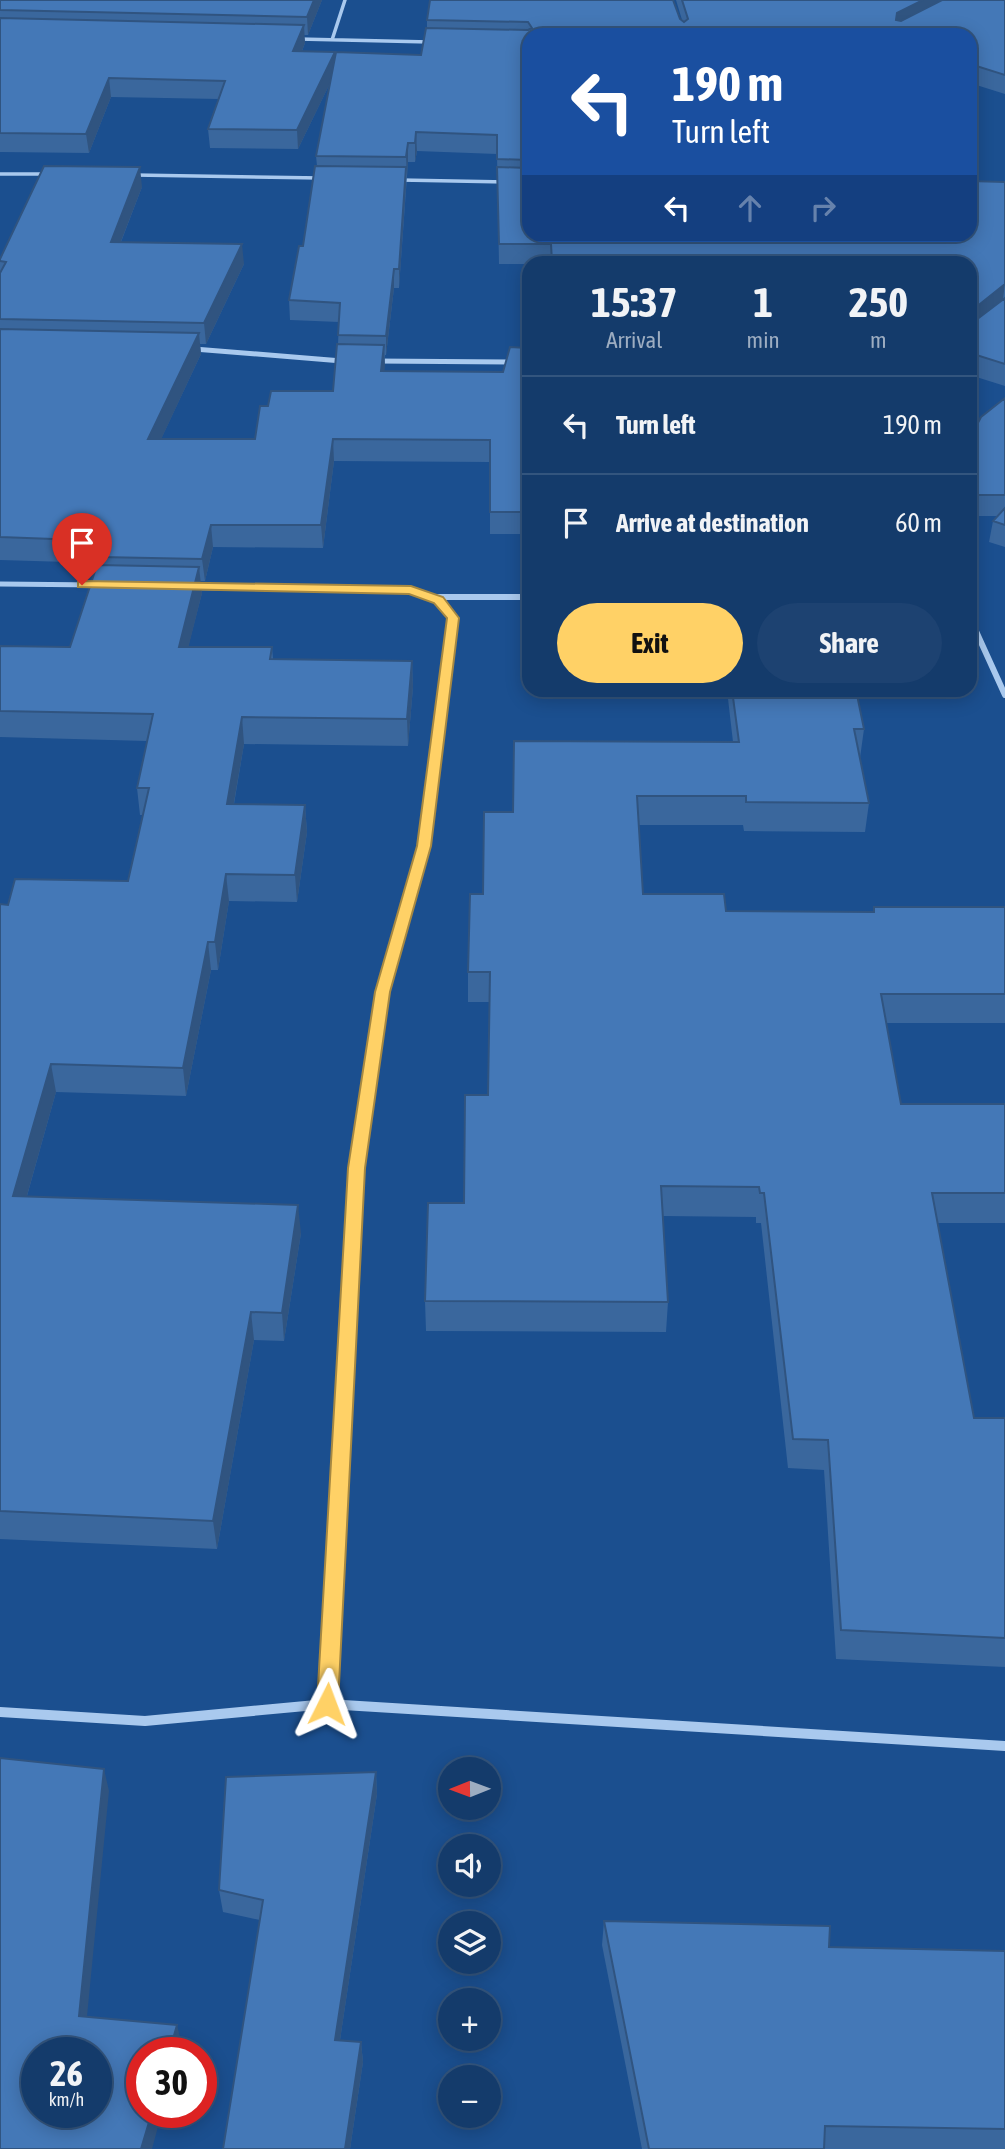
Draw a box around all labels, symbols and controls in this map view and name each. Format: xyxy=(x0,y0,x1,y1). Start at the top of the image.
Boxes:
text: 190 m xyxy=(672,55,783,111)
icon: left xyxy=(557,56,648,147)
text: Turn left xyxy=(672,113,770,150)
icon: left xyxy=(658,189,696,227)
icon: ahead xyxy=(731,189,769,227)
icon: right xyxy=(804,189,842,227)
text: 15:37 xyxy=(591,278,678,326)
text: 1 xyxy=(753,278,773,326)
text: 250 xyxy=(849,278,908,326)
text: Arrival xyxy=(606,327,662,353)
text: min xyxy=(747,327,780,353)
text: m xyxy=(870,327,887,353)
icon: left xyxy=(557,406,595,444)
text: Turn left xyxy=(616,410,696,440)
text: 190 m xyxy=(883,410,942,440)
icon: arrive xyxy=(557,504,595,542)
text: Arrive at destination xyxy=(616,508,809,538)
text: 60 m xyxy=(895,508,942,538)
pin xyxy=(52,513,112,585)
icon: arrive xyxy=(63,524,101,562)
button: Exit xyxy=(557,603,743,683)
button: Share xyxy=(757,603,942,683)
position arrow xyxy=(290,1667,364,1741)
north arrow xyxy=(438,1757,500,1820)
map controls xyxy=(438,1757,501,2128)
button: sound xyxy=(438,1834,501,1897)
button: layers xyxy=(438,1911,501,1974)
button: + xyxy=(438,1988,501,2051)
speed limit sign: 30 xyxy=(126,2037,217,2128)
text: 26 xyxy=(50,2053,83,2093)
button: − xyxy=(438,2065,501,2128)
text: km/h xyxy=(49,2089,84,2110)

